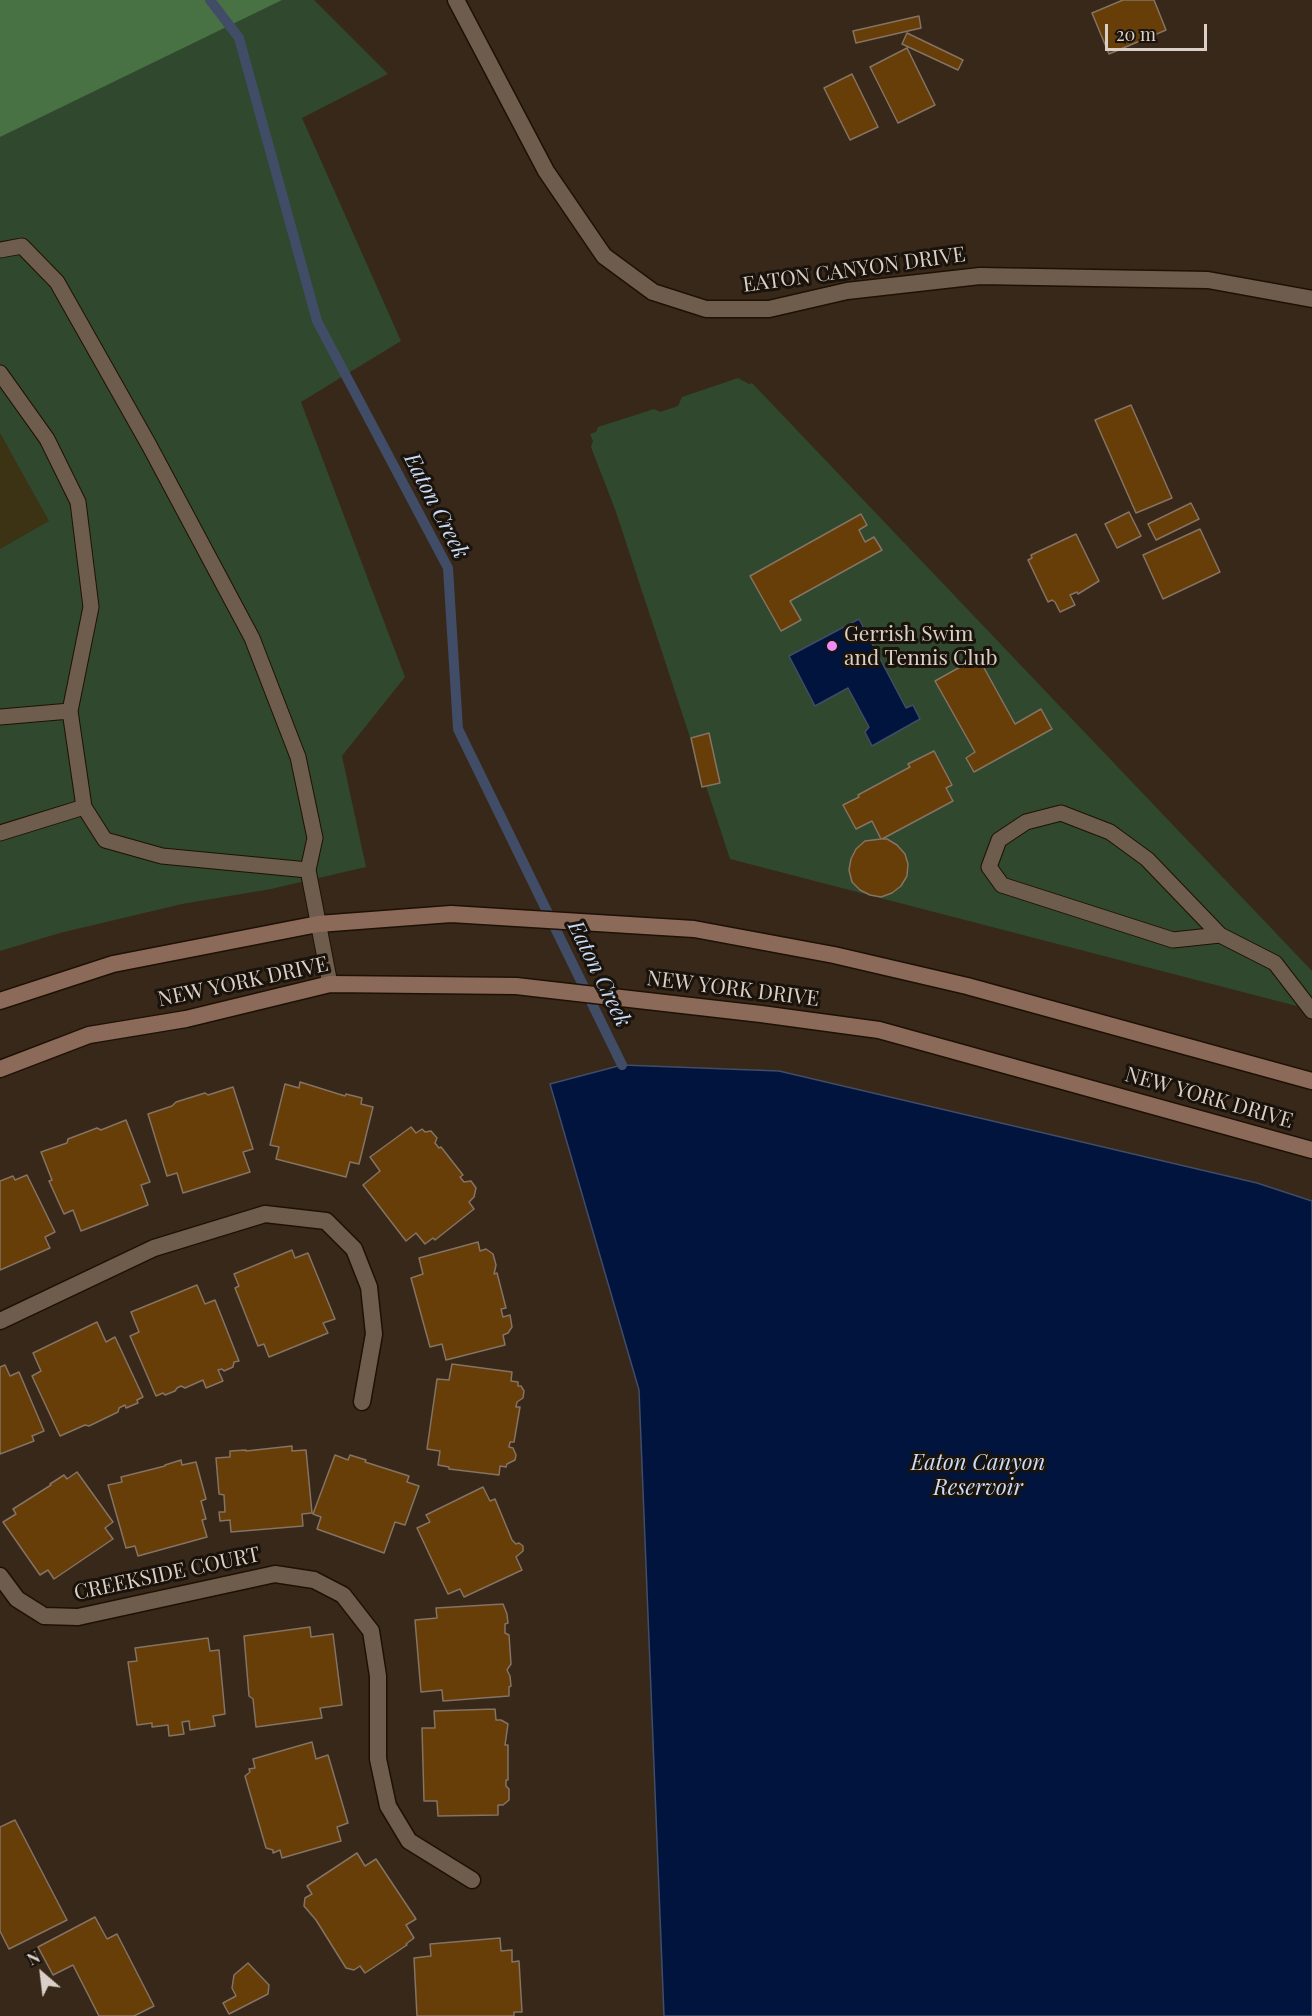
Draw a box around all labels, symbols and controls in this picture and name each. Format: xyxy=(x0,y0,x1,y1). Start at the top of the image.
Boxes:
scale bar xyxy=(1108,12,1210,50)
text: 20 m xyxy=(1116,22,1156,46)
street label: EATON CANYON DRIVE xyxy=(741,242,967,298)
water label: Eaton Creek xyxy=(398,449,474,563)
place label: Gerrish Swim and Tennis Club xyxy=(844,621,998,671)
marker: Gerrish Swim and Tennis Club xyxy=(825,639,839,653)
water label: Eaton Creek xyxy=(562,916,636,1032)
street label: NEW YORK DRIVE xyxy=(156,952,330,1012)
street label: NEW YORK DRIVE xyxy=(645,966,821,1012)
street label: NEW YORK DRIVE xyxy=(1122,1062,1296,1134)
water label: Eaton Canyon Reservoir xyxy=(911,1450,1045,1502)
street label: CREEKSIDE COURT xyxy=(72,1542,262,1606)
north arrow xyxy=(12,1944,72,2004)
text: N xyxy=(23,1946,43,1970)

